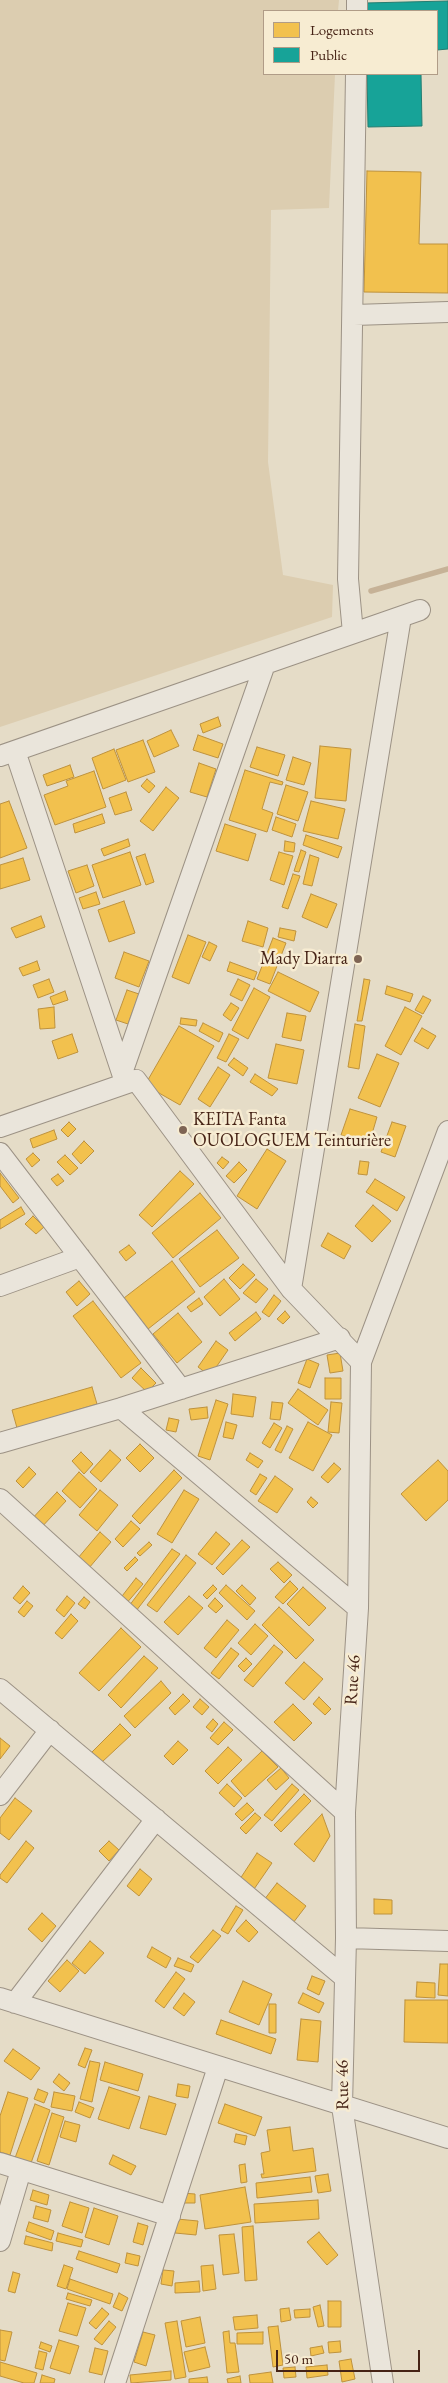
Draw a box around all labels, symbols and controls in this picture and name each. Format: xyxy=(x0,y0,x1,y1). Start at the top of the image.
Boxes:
legend xyxy=(263,10,438,75)
text: Logements xyxy=(310,20,374,39)
text: Public xyxy=(310,45,347,64)
place label: Mady Diarra xyxy=(260,948,348,970)
marker: Mady Diarra xyxy=(352,953,364,965)
place label: KEITA Fanta OUOLOGUEM Teinturière xyxy=(193,1109,391,1152)
marker: KEITA Fanta OUOLOGUEM Teinturière xyxy=(177,1124,189,1136)
street label: Rue 46 xyxy=(340,1654,366,1706)
street label: Rue 46 xyxy=(332,2060,354,2110)
scale bar xyxy=(278,2340,422,2372)
text: 50 m xyxy=(284,2349,313,2368)

